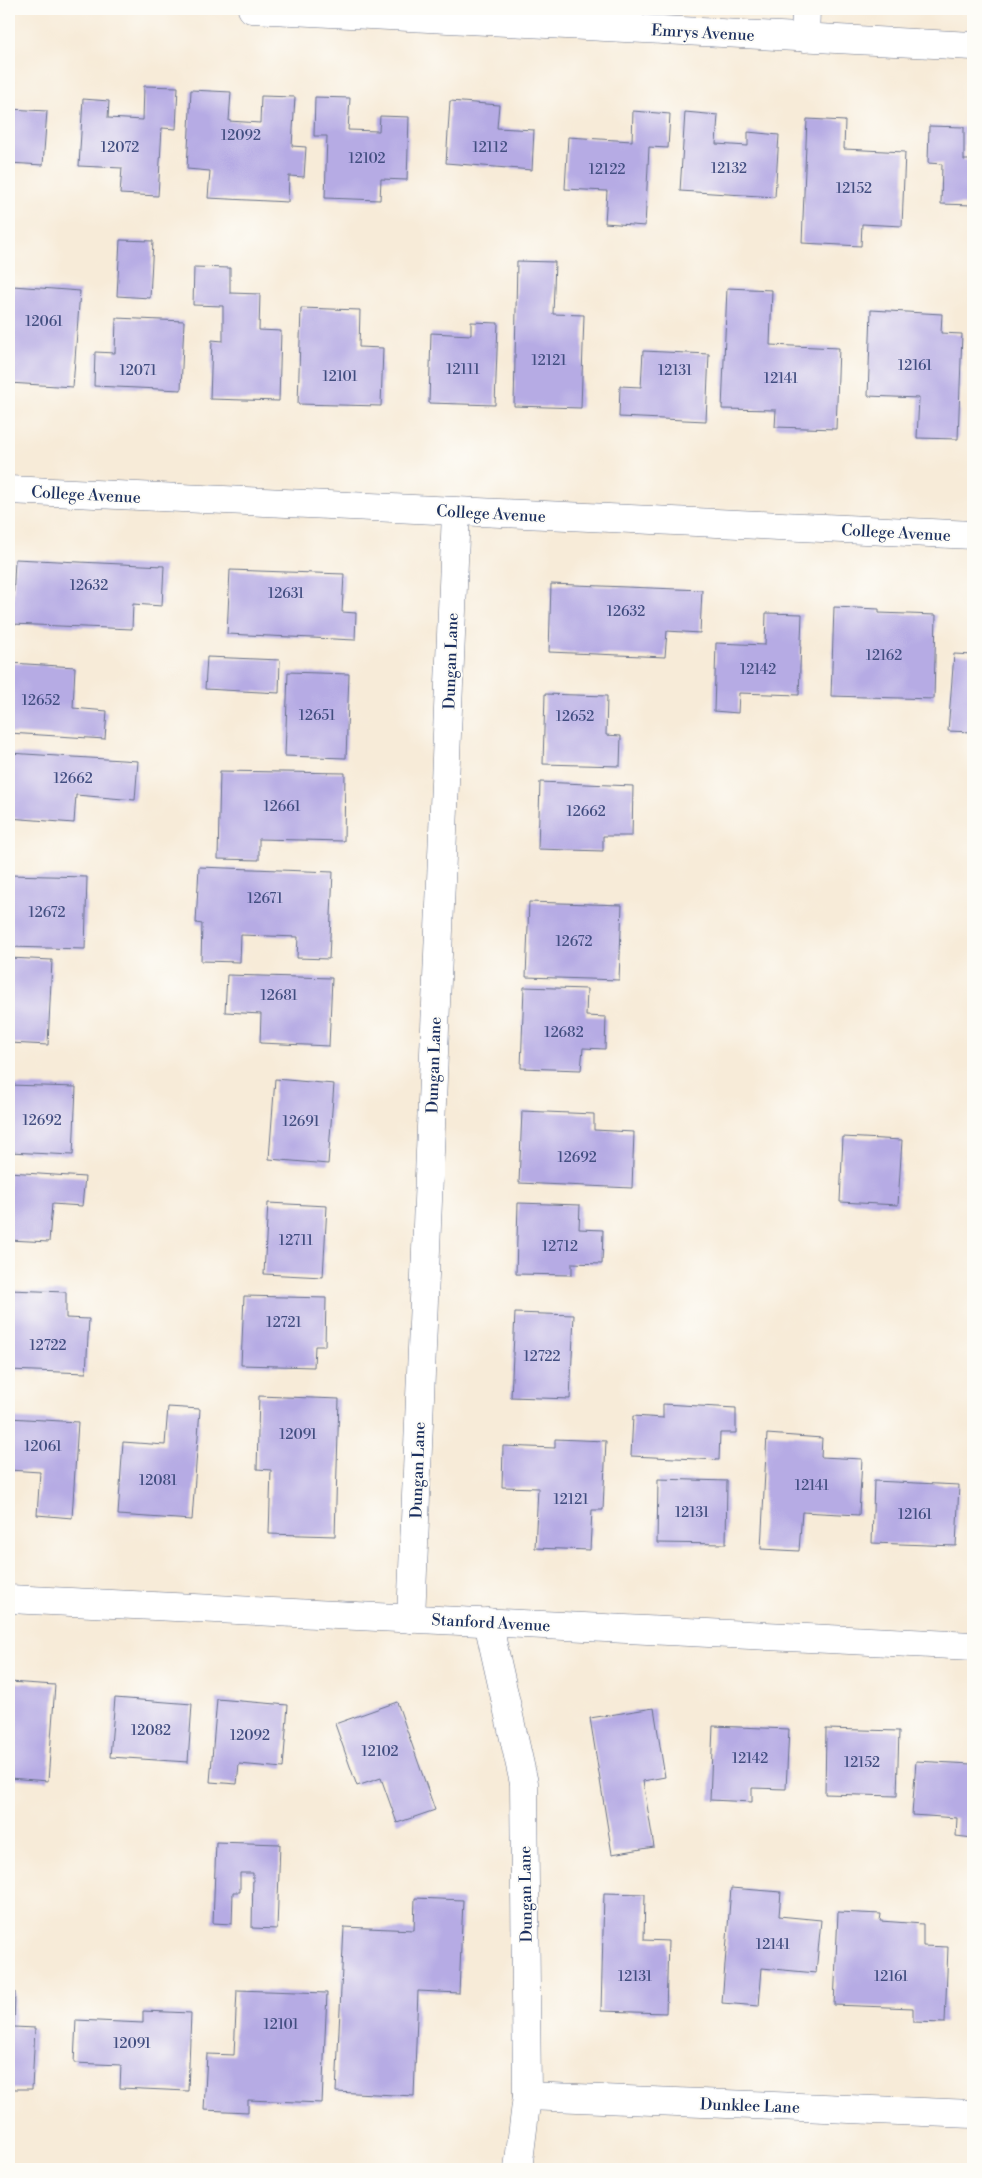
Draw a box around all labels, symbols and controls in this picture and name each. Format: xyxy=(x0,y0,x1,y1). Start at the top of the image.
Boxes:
street label: Emrys Avenue xyxy=(651,20,755,46)
house number: 12092 xyxy=(221,127,261,145)
house number: 12072 xyxy=(101,139,139,157)
house number: 12112 xyxy=(472,139,508,157)
house number: 12102 xyxy=(348,150,386,168)
house number: 12132 xyxy=(711,160,747,178)
house number: 12122 xyxy=(589,161,625,179)
house number: 12152 xyxy=(836,180,872,198)
house number: 12061 xyxy=(25,313,63,331)
house number: 12121 xyxy=(532,352,566,370)
house number: 12161 xyxy=(898,357,932,375)
house number: 12111 xyxy=(446,361,480,379)
house number: 12071 xyxy=(119,362,157,380)
house number: 12131 xyxy=(658,362,692,380)
house number: 12101 xyxy=(323,368,357,386)
house number: 12141 xyxy=(764,370,798,388)
street label: College Avenue xyxy=(31,482,141,508)
street label: College Avenue xyxy=(436,501,546,527)
street label: College Avenue xyxy=(841,520,951,546)
house number: 12632 xyxy=(70,577,108,595)
house number: 12631 xyxy=(268,585,304,603)
house number: 12632 xyxy=(607,603,645,621)
street label: Dungan Lane xyxy=(439,612,463,710)
house number: 12162 xyxy=(866,647,902,665)
house number: 12142 xyxy=(740,661,776,679)
house number: 12652 xyxy=(22,692,60,710)
house number: 12651 xyxy=(299,707,335,725)
house number: 12652 xyxy=(556,708,594,726)
house number: 12662 xyxy=(53,770,93,788)
house number: 12661 xyxy=(264,798,300,816)
house number: 12662 xyxy=(566,803,606,821)
house number: 12671 xyxy=(247,890,283,908)
house number: 12672 xyxy=(29,904,65,922)
house number: 12672 xyxy=(556,933,592,951)
house number: 12681 xyxy=(260,987,298,1005)
street label: Dungan Lane xyxy=(422,1016,446,1114)
house number: 12682 xyxy=(544,1024,584,1042)
house number: 12692 xyxy=(22,1112,62,1130)
house number: 12691 xyxy=(283,1113,319,1131)
house number: 12692 xyxy=(557,1149,597,1167)
house number: 12711 xyxy=(279,1232,313,1250)
house number: 12712 xyxy=(542,1238,578,1256)
house number: 12721 xyxy=(266,1314,302,1332)
house number: 12722 xyxy=(29,1337,67,1355)
house number: 12722 xyxy=(523,1348,561,1366)
street label: Dungan Lane xyxy=(406,1421,430,1519)
house number: 12091 xyxy=(279,1426,317,1444)
house number: 12061 xyxy=(24,1438,62,1456)
house number: 12081 xyxy=(139,1472,177,1490)
house number: 12141 xyxy=(795,1477,829,1495)
house number: 12121 xyxy=(554,1491,588,1509)
house number: 12131 xyxy=(675,1504,709,1522)
house number: 12161 xyxy=(898,1506,932,1524)
street label: Stanford Avenue xyxy=(431,1610,551,1636)
house number: 12082 xyxy=(131,1722,171,1740)
house number: 12092 xyxy=(230,1727,270,1745)
house number: 12102 xyxy=(361,1743,399,1761)
house number: 12142 xyxy=(732,1750,768,1768)
house number: 12152 xyxy=(844,1754,880,1772)
street label: Dungan Lane xyxy=(515,1846,537,1942)
house number: 12141 xyxy=(756,1936,790,1954)
house number: 12131 xyxy=(618,1968,652,1986)
house number: 12161 xyxy=(874,1968,908,1986)
house number: 12101 xyxy=(264,2016,298,2034)
house number: 12091 xyxy=(113,2035,151,2053)
street label: Dunklee Lane xyxy=(700,2094,800,2118)

